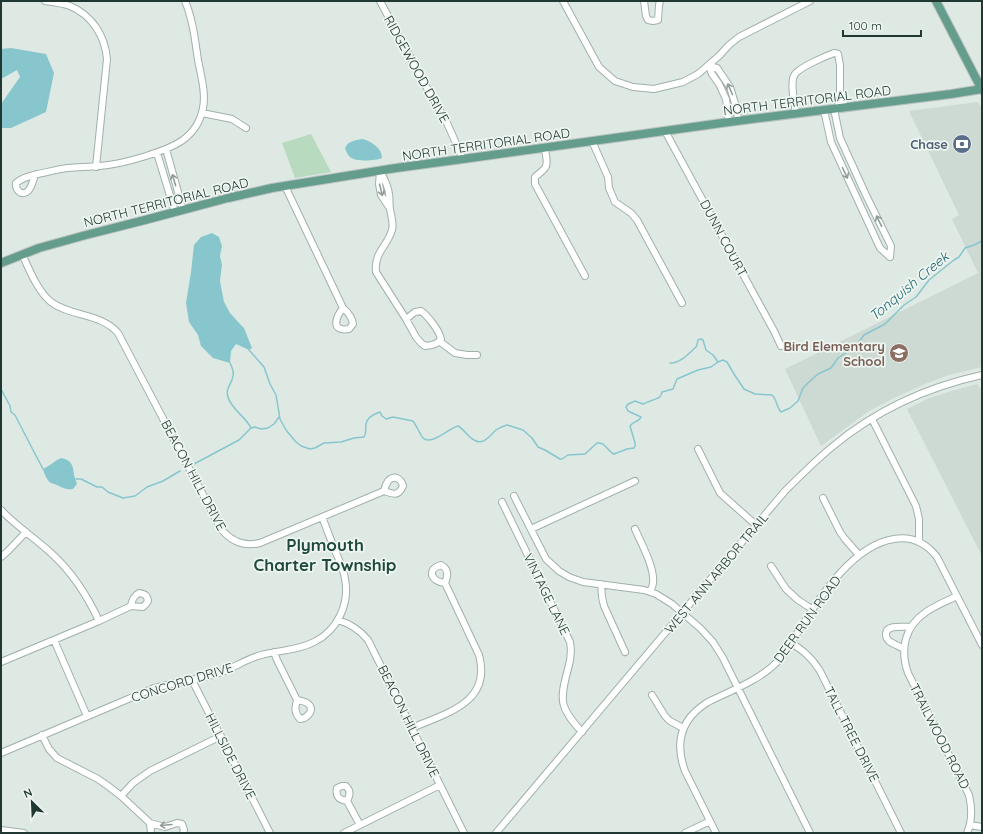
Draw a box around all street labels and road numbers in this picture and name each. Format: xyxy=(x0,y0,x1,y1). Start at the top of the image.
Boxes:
street label: RIDGEWOOD DRIVE xyxy=(381,12,453,126)
street label: NORTH TERRITORIAL ROAD xyxy=(722,82,892,118)
street label: NORTH TERRITORIAL ROAD xyxy=(401,124,571,164)
street label: NORTH TERRITORIAL ROAD xyxy=(82,174,250,230)
street label: DUNN COURT xyxy=(697,197,751,279)
street label: BEACON HILL DRIVE xyxy=(158,417,230,533)
street label: WEST ANN ARBOR TRAIL xyxy=(661,509,771,637)
street label: VINTAGE LANE xyxy=(520,550,574,638)
street label: DEER RUN ROAD xyxy=(770,572,844,666)
street label: CONCORD DRIVE xyxy=(129,659,235,705)
street label: BEACON HILL DRIVE xyxy=(375,662,443,780)
street label: TRAILWOOD ROAD xyxy=(906,681,974,791)
street label: TALL TREE DRIVE xyxy=(821,683,883,785)
street label: HILLSIDE DRIVE xyxy=(202,710,260,802)

